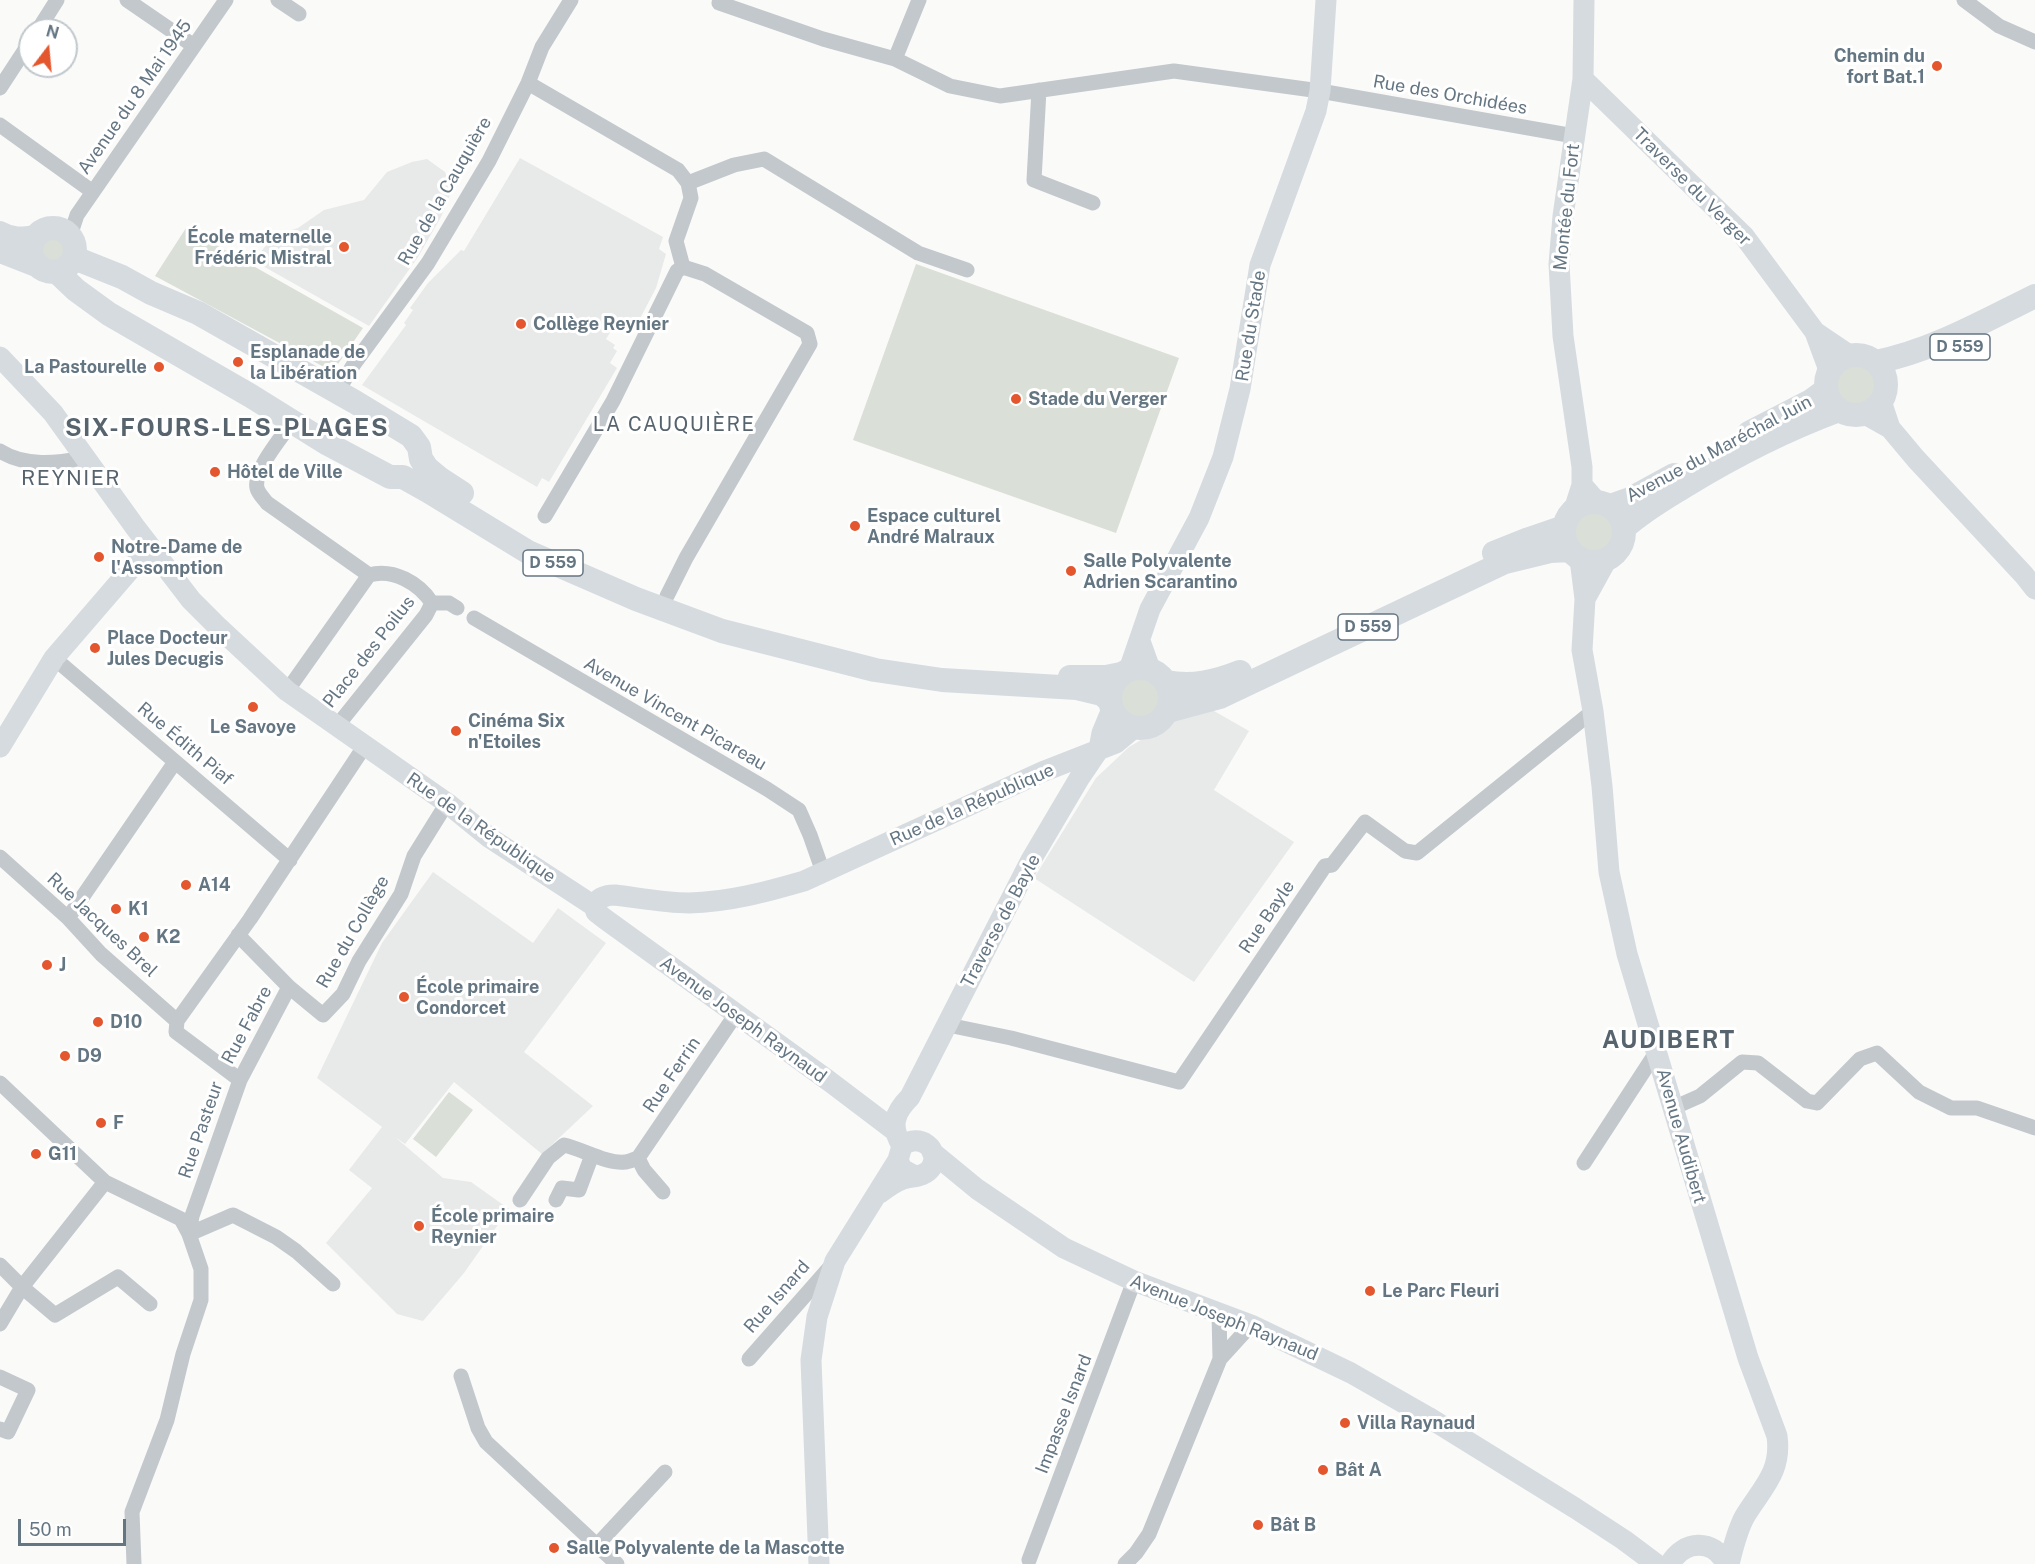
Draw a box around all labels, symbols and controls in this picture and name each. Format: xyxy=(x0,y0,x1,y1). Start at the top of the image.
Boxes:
street label: Avenue du 8 Mai 1945 xyxy=(73,16,197,178)
north arrow xyxy=(18,18,78,78)
text: N xyxy=(44,21,61,43)
place label: Chemin du fort Bat.1 xyxy=(1834,45,1925,88)
marker: Chemin du fort Bat.1 xyxy=(1930,59,1944,73)
street label: Rue des Orchidées xyxy=(1371,71,1529,119)
street label: Rue de la Cauquière xyxy=(394,113,496,269)
street label: Traverse du Verger xyxy=(1628,123,1756,251)
street label: Montée du Fort xyxy=(1550,142,1584,272)
place label: École maternelle Frédéric Mistral xyxy=(187,226,332,268)
marker: École maternelle Frédéric Mistral xyxy=(337,240,351,254)
street label: Rue du Stade xyxy=(1232,269,1270,383)
place label: Collège Reynier xyxy=(533,313,669,335)
marker: Collège Reynier xyxy=(514,317,528,331)
road number: D 559 xyxy=(1930,334,1990,360)
place label: Esplanade de la Libération xyxy=(250,341,365,384)
marker: Esplanade de la Libération xyxy=(231,355,245,369)
place label: La Pastourelle xyxy=(24,356,147,378)
marker: La Pastourelle xyxy=(152,360,166,374)
place label: Stade du Verger xyxy=(1028,388,1167,410)
street label: Avenue du Maréchal Juin xyxy=(1623,391,1815,507)
marker: Stade du Verger xyxy=(1009,392,1023,406)
district label: LA CAUQUIÈRE xyxy=(593,413,755,437)
district label: SIX-FOURS-LES-PLAGES xyxy=(65,415,389,443)
place label: Hôtel de Ville xyxy=(227,461,343,483)
marker: Hôtel de Ville xyxy=(208,465,222,479)
district label: REYNIER xyxy=(21,466,121,492)
place label: Espace culturel André Malraux xyxy=(867,505,1001,548)
marker: Espace culturel André Malraux xyxy=(848,519,862,533)
place label: Notre-Dame de l'Assomption xyxy=(111,536,242,578)
marker: Notre-Dame de l'Assomption xyxy=(92,550,106,564)
road number: D 559 xyxy=(523,550,583,576)
place label: Salle Polyvalente Adrien Scarantino xyxy=(1083,550,1238,592)
marker: Salle Polyvalente Adrien Scarantino xyxy=(1064,564,1078,578)
street label: Place des Poilus xyxy=(319,592,419,712)
road number: D 559 xyxy=(1338,614,1398,640)
place label: Place Docteur Jules Decugis xyxy=(107,627,228,670)
marker: Place Docteur Jules Decugis xyxy=(88,641,102,655)
street label: Avenue Vincent Picareau xyxy=(580,653,770,775)
street label: Rue Édith Piaf xyxy=(133,698,237,790)
marker: Le Savoye xyxy=(246,700,260,714)
place label: Cinéma Six n'Etoiles xyxy=(468,710,565,752)
place label: Le Savoye xyxy=(210,716,296,738)
marker: Cinéma Six n'Etoiles xyxy=(449,724,463,738)
street label: Rue de la République xyxy=(887,759,1057,851)
street label: Rue de la République xyxy=(402,768,560,888)
street label: Traverse de Bayle xyxy=(957,851,1045,991)
street label: Rue Jacques Brel xyxy=(42,868,162,982)
street label: Rue du Collège xyxy=(312,872,394,992)
place label: A14 xyxy=(198,874,231,896)
street label: Rue Bayle xyxy=(1235,876,1299,958)
marker: A14 xyxy=(179,878,193,892)
place label: K1 xyxy=(128,898,149,920)
marker: K1 xyxy=(109,902,123,916)
place label: K2 xyxy=(156,926,180,948)
marker: K2 xyxy=(137,930,151,944)
street label: Avenue Joseph Raynaud xyxy=(655,952,831,1088)
place label: J xyxy=(59,954,66,976)
marker: J xyxy=(40,958,54,972)
place label: École primaire Condorcet xyxy=(416,976,539,1018)
street label: Rue Fabre xyxy=(217,982,277,1068)
marker: École primaire Condorcet xyxy=(397,990,411,1004)
place label: D10 xyxy=(110,1011,142,1033)
marker: D10 xyxy=(91,1015,105,1029)
district label: AUDIBERT xyxy=(1602,1027,1736,1055)
street label: Rue Ferrin xyxy=(639,1033,705,1117)
place label: D9 xyxy=(77,1045,102,1067)
marker: D9 xyxy=(58,1049,72,1063)
street label: Avenue Audibert xyxy=(1651,1066,1711,1206)
street label: Rue Pasteur xyxy=(174,1078,228,1182)
place label: F xyxy=(113,1112,124,1134)
marker: F xyxy=(94,1116,108,1130)
place label: G11 xyxy=(48,1143,77,1165)
marker: G11 xyxy=(29,1147,43,1161)
place label: École primaire Reynier xyxy=(431,1205,554,1248)
marker: École primaire Reynier xyxy=(412,1219,426,1233)
street label: Rue Isnard xyxy=(740,1256,814,1338)
street label: Avenue Joseph Raynaud xyxy=(1127,1270,1321,1366)
place label: Le Parc Fleuri xyxy=(1382,1280,1499,1302)
marker: Le Parc Fleuri xyxy=(1363,1284,1377,1298)
street label: Impasse Isnard xyxy=(1031,1351,1097,1477)
place label: Villa Raynaud xyxy=(1357,1412,1475,1434)
marker: Villa Raynaud xyxy=(1338,1416,1352,1430)
place label: Bât A xyxy=(1335,1459,1382,1481)
marker: Bât A xyxy=(1316,1463,1330,1477)
scale bar xyxy=(21,1507,129,1545)
place label: Bât B xyxy=(1270,1514,1316,1536)
marker: Bât B xyxy=(1251,1518,1265,1532)
text: 50 m xyxy=(29,1519,72,1540)
place label: Salle Polyvalente de la Mascotte xyxy=(566,1537,845,1559)
marker: Salle Polyvalente de la Mascotte xyxy=(547,1541,561,1555)

